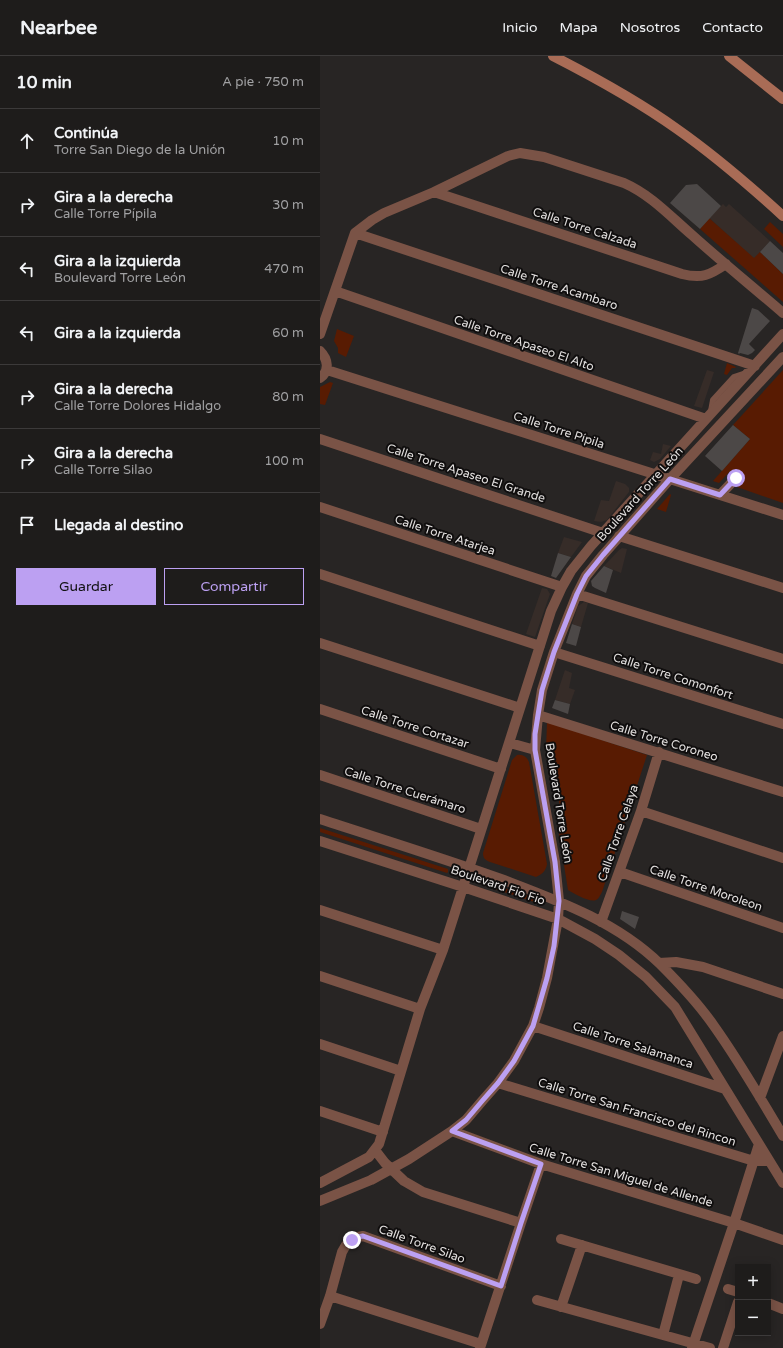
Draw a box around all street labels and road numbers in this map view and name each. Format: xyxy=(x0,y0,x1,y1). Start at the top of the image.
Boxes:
street label: Calle Torre Calzada xyxy=(531,205,639,251)
street label: Calle Torre Acambaro xyxy=(498,261,620,313)
street label: Calle Torre Apaseo El Alto xyxy=(452,312,596,374)
street label: Calle Torre Pípila xyxy=(512,409,606,451)
street label: Calle Torre Apaseo El Grande xyxy=(385,441,547,505)
street label: Boulevard Torre León xyxy=(594,444,686,544)
street label: Calle Torre Atarjea xyxy=(393,512,497,558)
street label: Calle Torre Comonfort xyxy=(611,650,735,702)
street label: Calle Torre Cortazar xyxy=(359,703,471,751)
street label: Calle Torre Coroneo xyxy=(608,718,720,764)
street label: Boulevard Torre León xyxy=(543,742,575,864)
street label: Calle Torre Cuerámaro xyxy=(343,764,467,816)
street label: Calle Torre Celaya xyxy=(595,783,641,883)
street label: Boulevard Fio Fio xyxy=(449,862,547,908)
street label: Calle Torre Moroleon xyxy=(648,862,764,914)
street label: Calle Torre Salamanca xyxy=(571,1019,695,1071)
street label: Calle Torre San Francisco del Rincon xyxy=(536,1075,738,1149)
street label: Calle Torre San Miguel de Allende xyxy=(527,1140,715,1210)
street label: Calle Torre Silao xyxy=(377,1222,467,1266)

